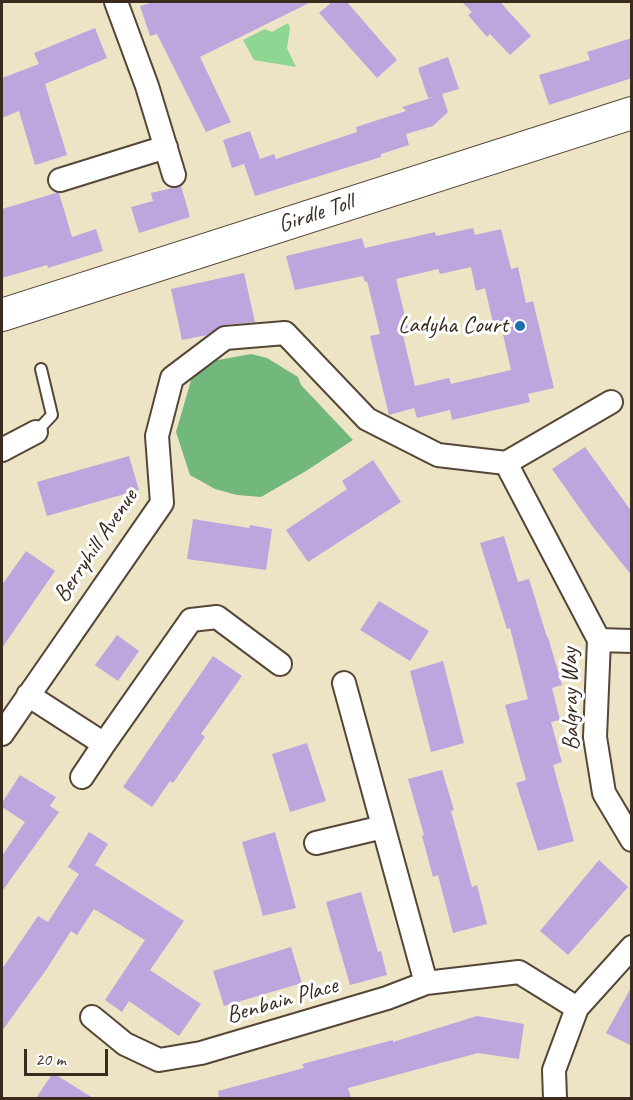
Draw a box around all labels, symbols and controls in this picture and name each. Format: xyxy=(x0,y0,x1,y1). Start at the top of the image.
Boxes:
street label: Girdle Toll xyxy=(275,188,357,240)
place label: Ladyha Court xyxy=(398,312,508,340)
marker: Ladyha Court xyxy=(513,319,527,333)
street label: Berryhill Avenue xyxy=(48,484,144,608)
street label: Balgray Way xyxy=(556,647,586,751)
street label: Benbain Place xyxy=(223,971,341,1031)
scale bar xyxy=(27,1037,111,1075)
text: 20 m xyxy=(35,1048,66,1070)

